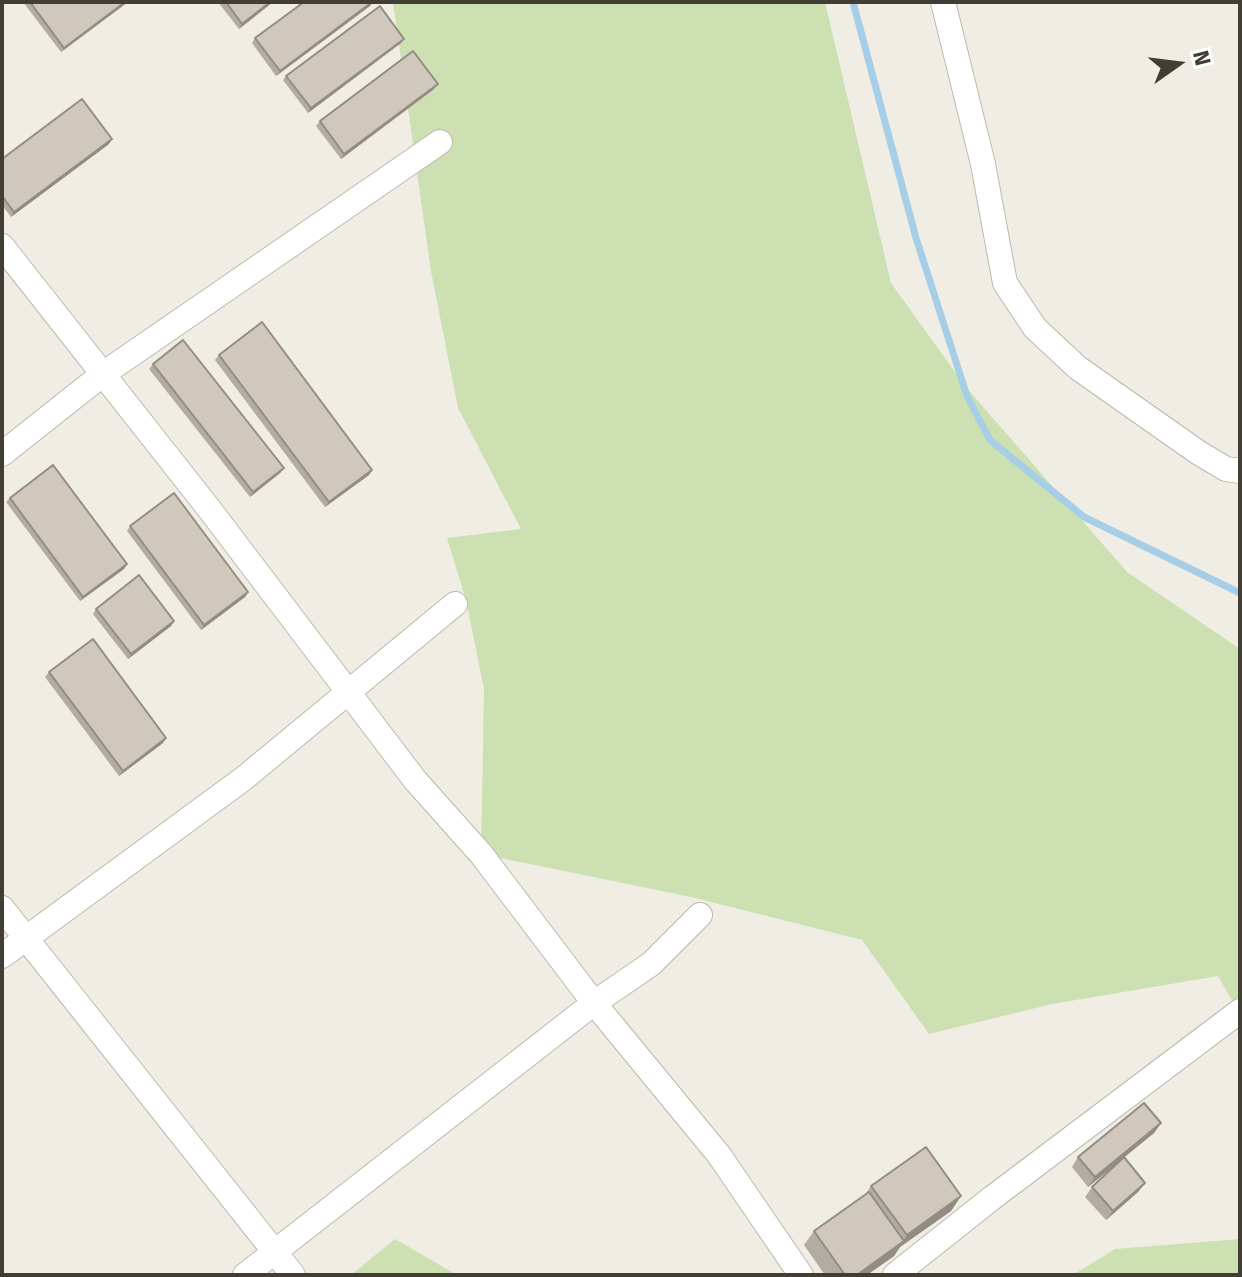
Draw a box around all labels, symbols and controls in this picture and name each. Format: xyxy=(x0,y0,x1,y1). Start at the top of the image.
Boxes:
north arrow xyxy=(1138,24,1218,104)
text: N xyxy=(1187,48,1217,68)

